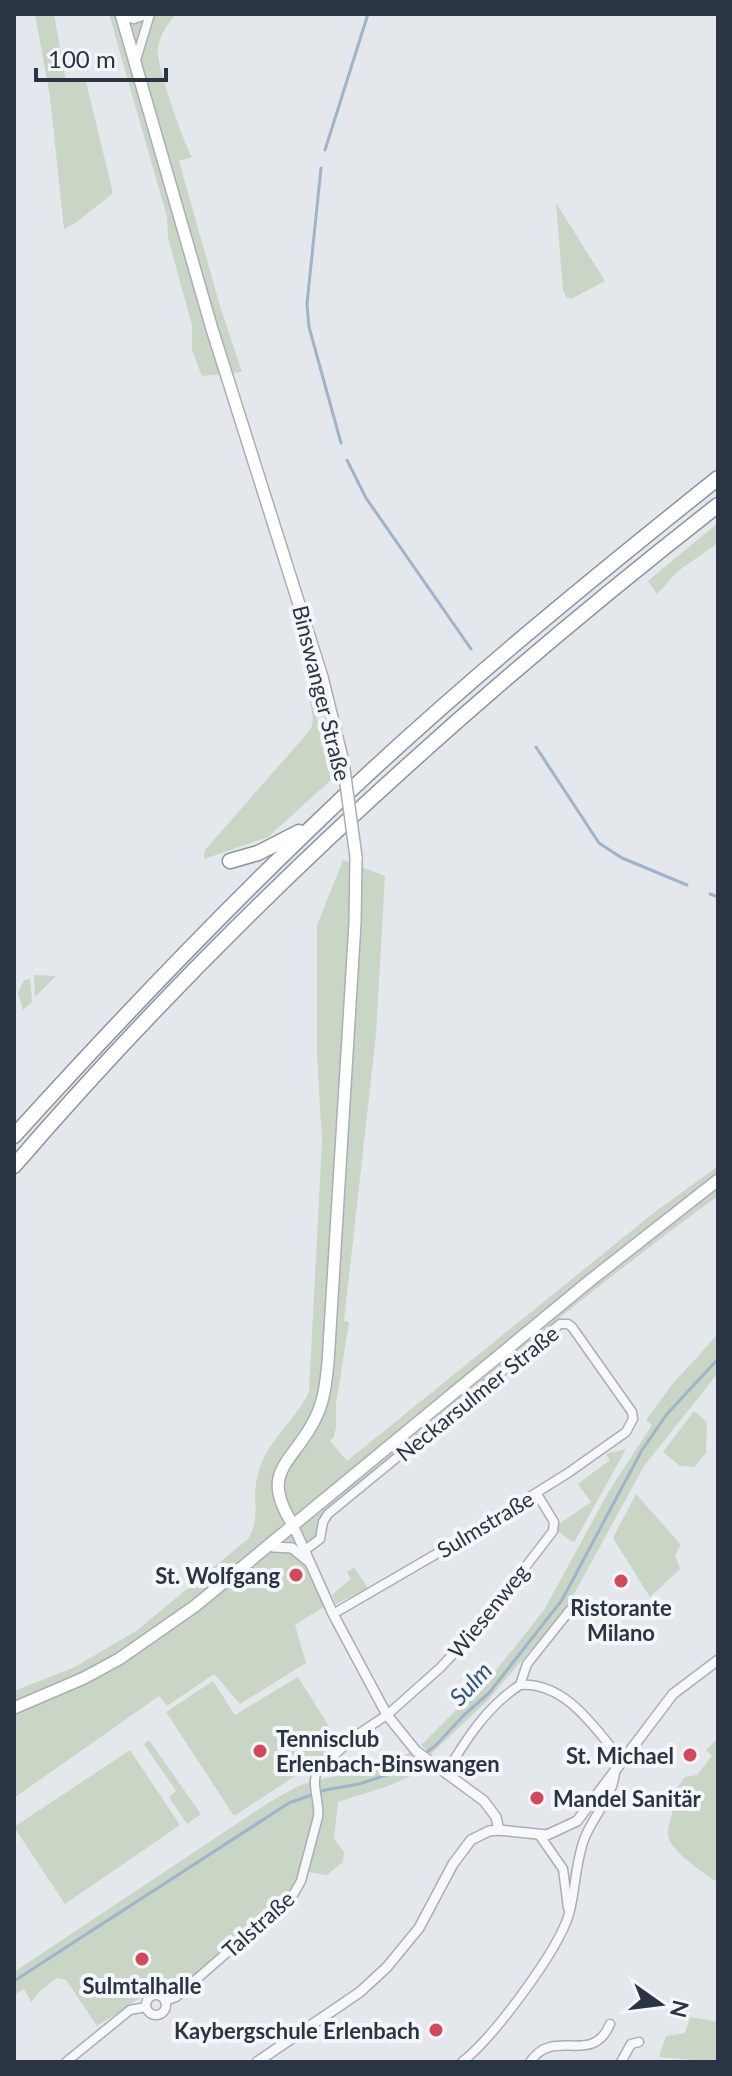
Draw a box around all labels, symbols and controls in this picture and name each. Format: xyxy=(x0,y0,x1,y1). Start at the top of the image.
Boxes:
scale bar xyxy=(36,32,166,82)
text: 100 m xyxy=(48,44,116,73)
street label: Binswanger Straße xyxy=(287,602,357,784)
street label: Neckarsulmer Straße xyxy=(390,1319,564,1467)
street label: Sulmstraße xyxy=(432,1485,538,1563)
street label: Wiesenweg xyxy=(442,1559,534,1663)
place label: St. Wolfgang xyxy=(155,1562,280,1589)
marker: St. Wolfgang xyxy=(287,1566,305,1584)
marker: Ristorante Milano xyxy=(612,1572,630,1590)
place label: Ristorante Milano xyxy=(570,1594,672,1646)
water label: Sulm xyxy=(443,1655,497,1711)
place label: Tennisclub Erlenbach-Binswangen xyxy=(276,1725,500,1777)
marker: Tennisclub Erlenbach-Binswangen xyxy=(251,1742,269,1760)
place label: St. Michael xyxy=(566,1742,674,1769)
marker: St. Michael xyxy=(681,1746,699,1764)
place label: Mandel Sanitär xyxy=(553,1785,702,1812)
marker: Mandel Sanitär xyxy=(528,1789,546,1807)
street label: Talstraße xyxy=(217,1885,299,1963)
marker: Sulmtalhalle xyxy=(133,1950,151,1968)
north arrow xyxy=(620,1964,700,2044)
place label: Sulmtalhalle xyxy=(82,1972,202,1999)
text: N xyxy=(665,1997,695,2020)
place label: Kaybergschule Erlenbach xyxy=(174,2017,420,2044)
marker: Kaybergschule Erlenbach xyxy=(427,2021,445,2039)

